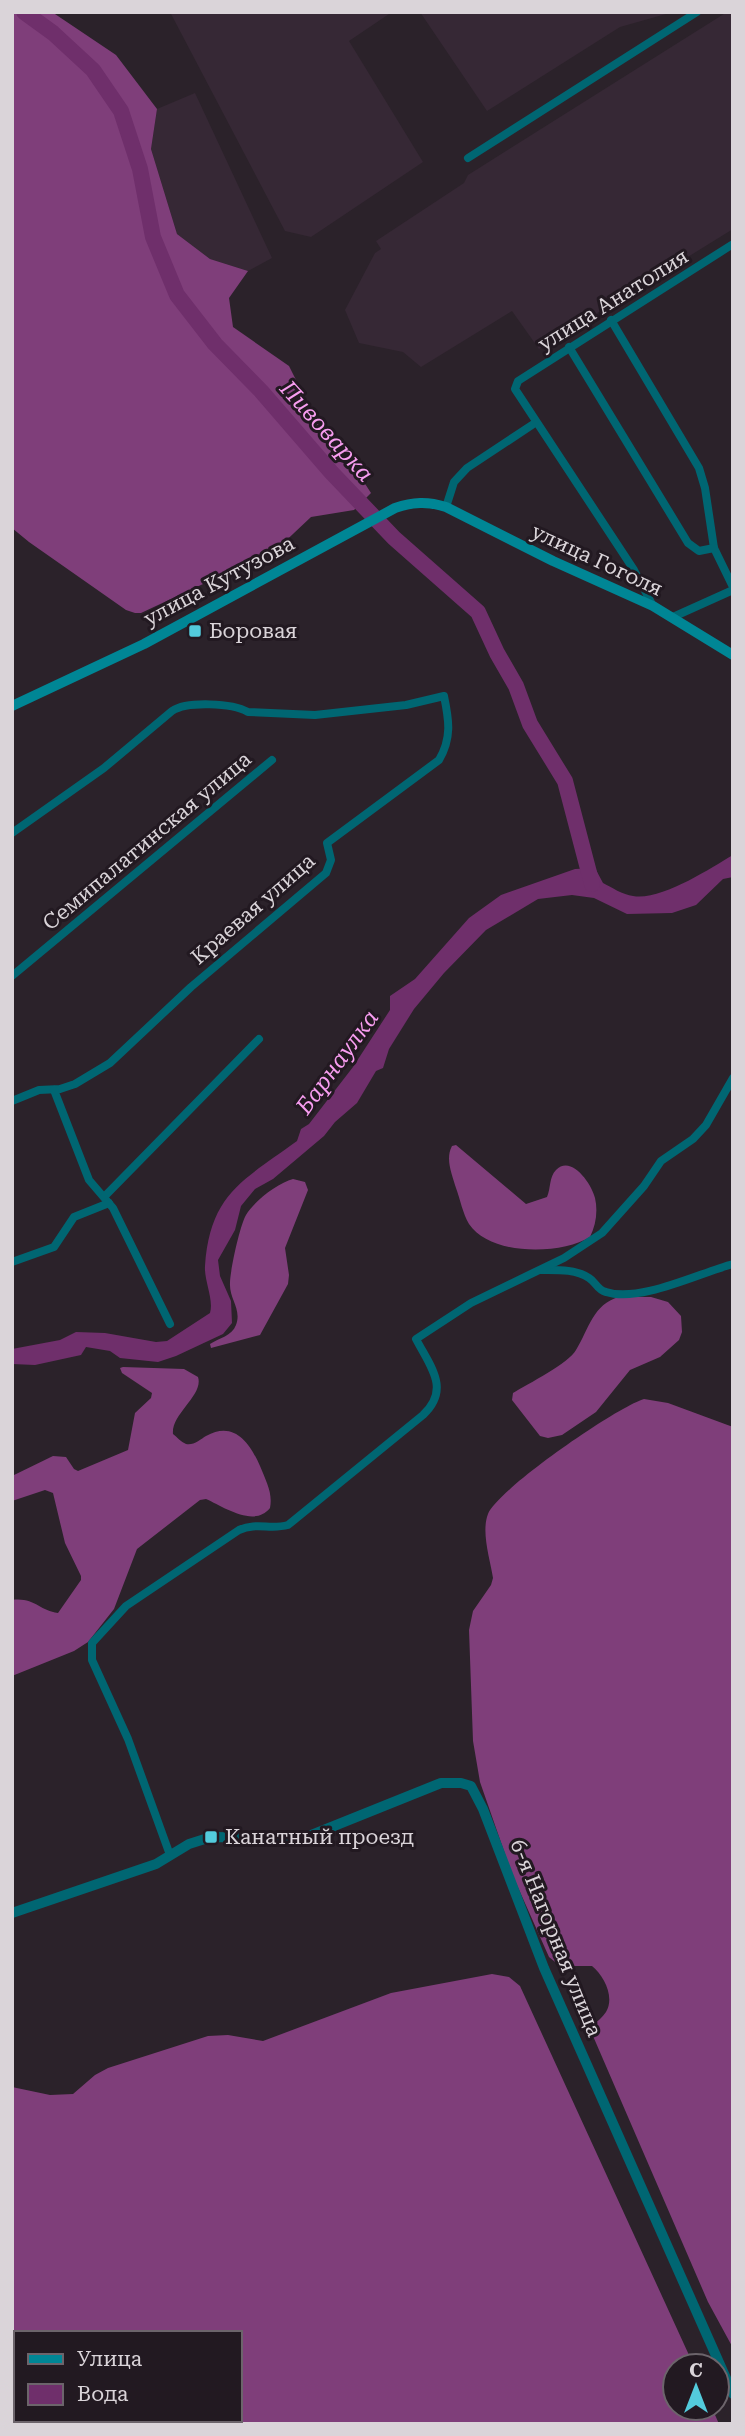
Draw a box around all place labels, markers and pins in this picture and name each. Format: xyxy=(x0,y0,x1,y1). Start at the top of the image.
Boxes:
place label: Боровая xyxy=(209,619,297,643)
marker: Боровая xyxy=(187,623,203,639)
place label: Канатный проезд xyxy=(225,1825,414,1849)
marker: Канатный проезд xyxy=(203,1829,219,1845)

